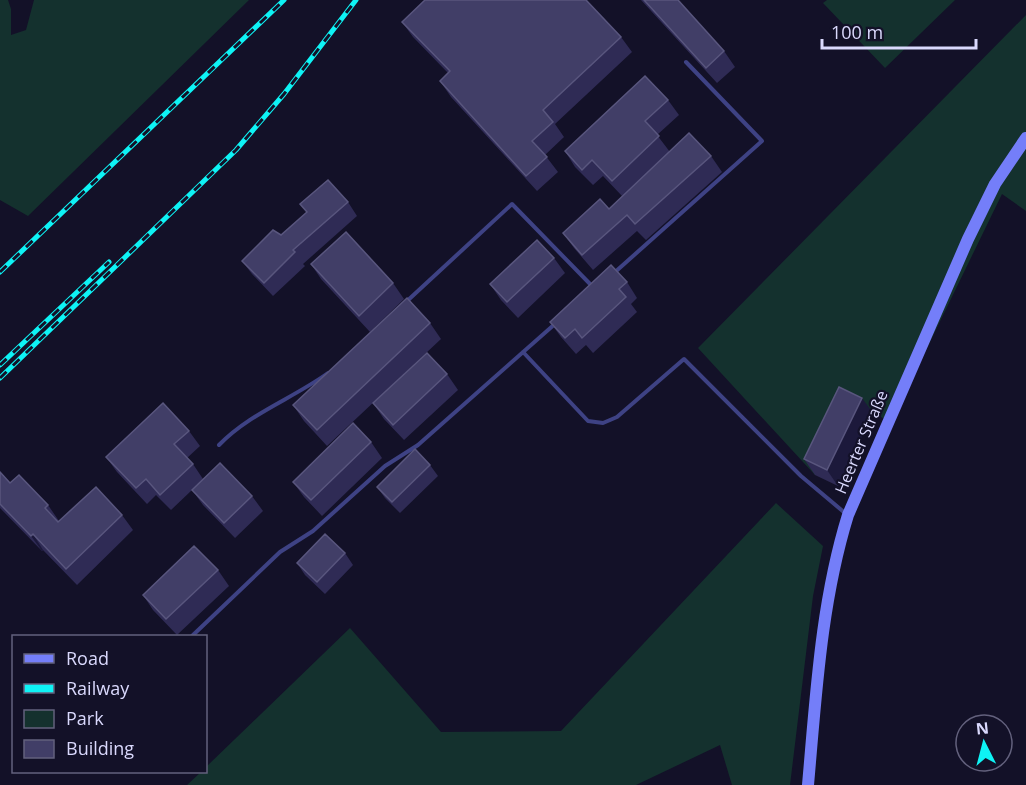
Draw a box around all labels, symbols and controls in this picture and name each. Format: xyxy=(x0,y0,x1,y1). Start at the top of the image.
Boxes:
scale bar xyxy=(822,12,976,50)
text: 100 m xyxy=(831,20,883,44)
street label: Heerter Straße xyxy=(829,387,893,497)
legend xyxy=(12,635,207,773)
text: Road xyxy=(66,646,109,670)
text: Railway xyxy=(66,676,130,700)
text: Park xyxy=(66,706,104,730)
north arrow xyxy=(954,713,1014,773)
text: N xyxy=(975,716,990,740)
text: Building xyxy=(66,736,134,760)

